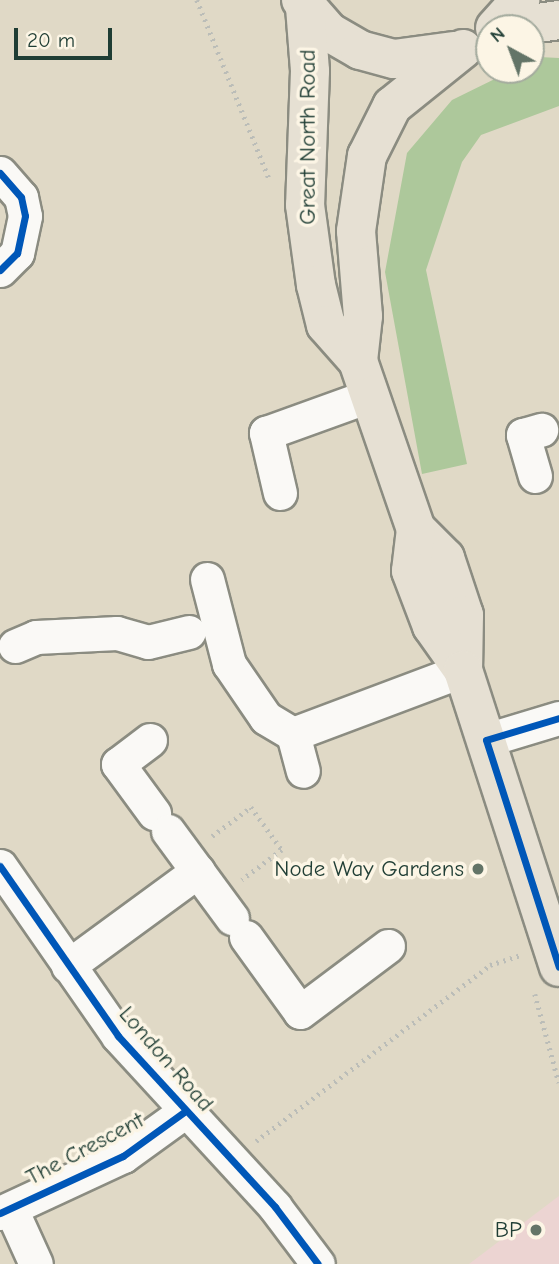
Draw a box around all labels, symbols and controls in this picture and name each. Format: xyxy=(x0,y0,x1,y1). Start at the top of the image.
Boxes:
scale bar xyxy=(18,14,116,58)
north arrow xyxy=(475,14,545,84)
text: N xyxy=(486,22,509,47)
text: 20 m xyxy=(27,28,75,52)
street label: Great North Road xyxy=(294,49,322,225)
place label: Node Way Gardens xyxy=(274,855,464,883)
marker: Node Way Gardens xyxy=(470,861,486,877)
street label: London Road xyxy=(113,1001,219,1117)
street label: The Crescent xyxy=(21,1106,149,1192)
place label: BP xyxy=(495,1216,522,1244)
marker: BP xyxy=(528,1222,544,1238)

